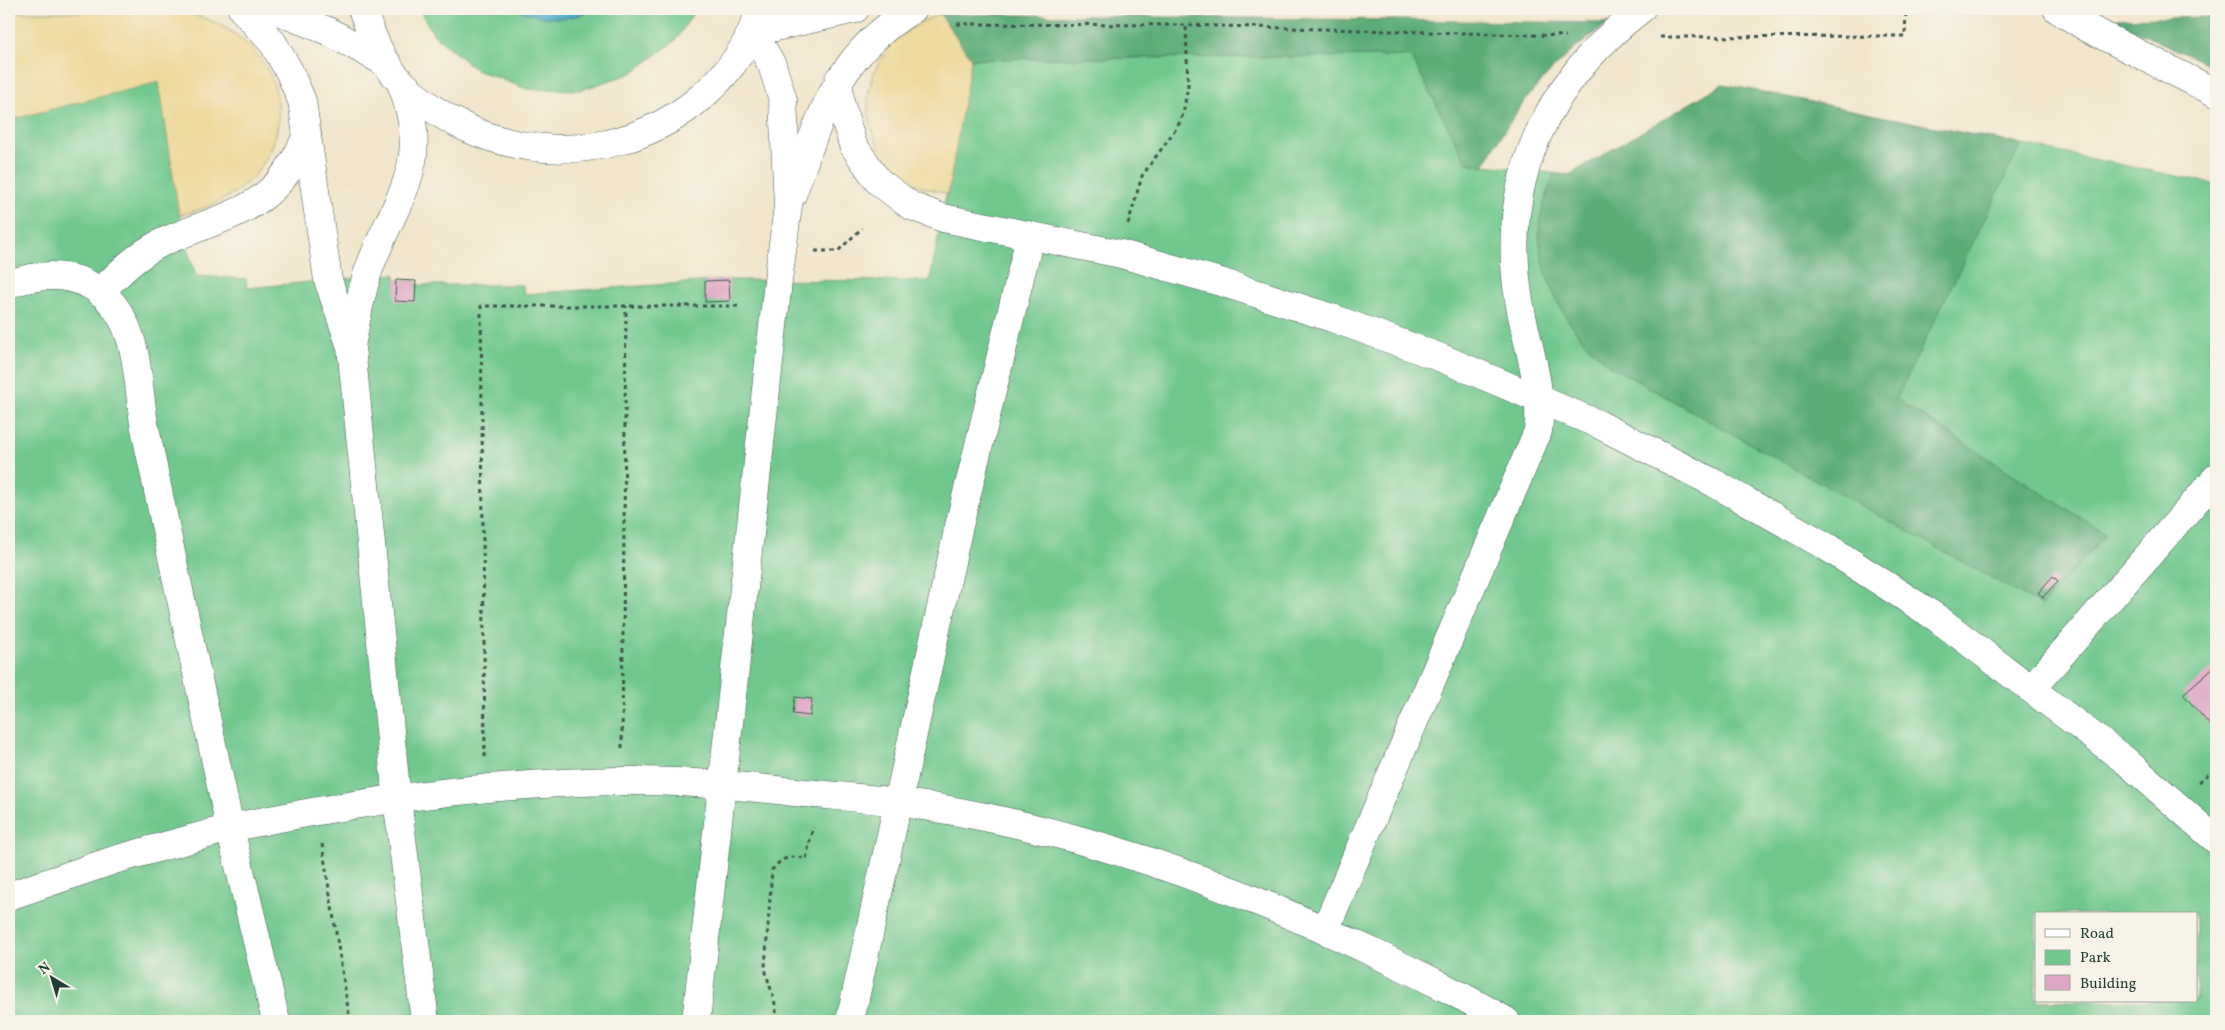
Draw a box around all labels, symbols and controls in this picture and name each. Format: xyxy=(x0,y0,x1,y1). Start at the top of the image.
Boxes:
legend xyxy=(2035,912,2198,1002)
text: Road xyxy=(2080,924,2114,945)
text: Park xyxy=(2080,948,2111,969)
north arrow xyxy=(28,952,78,1002)
text: N xyxy=(35,958,55,980)
text: Building xyxy=(2080,974,2137,995)

